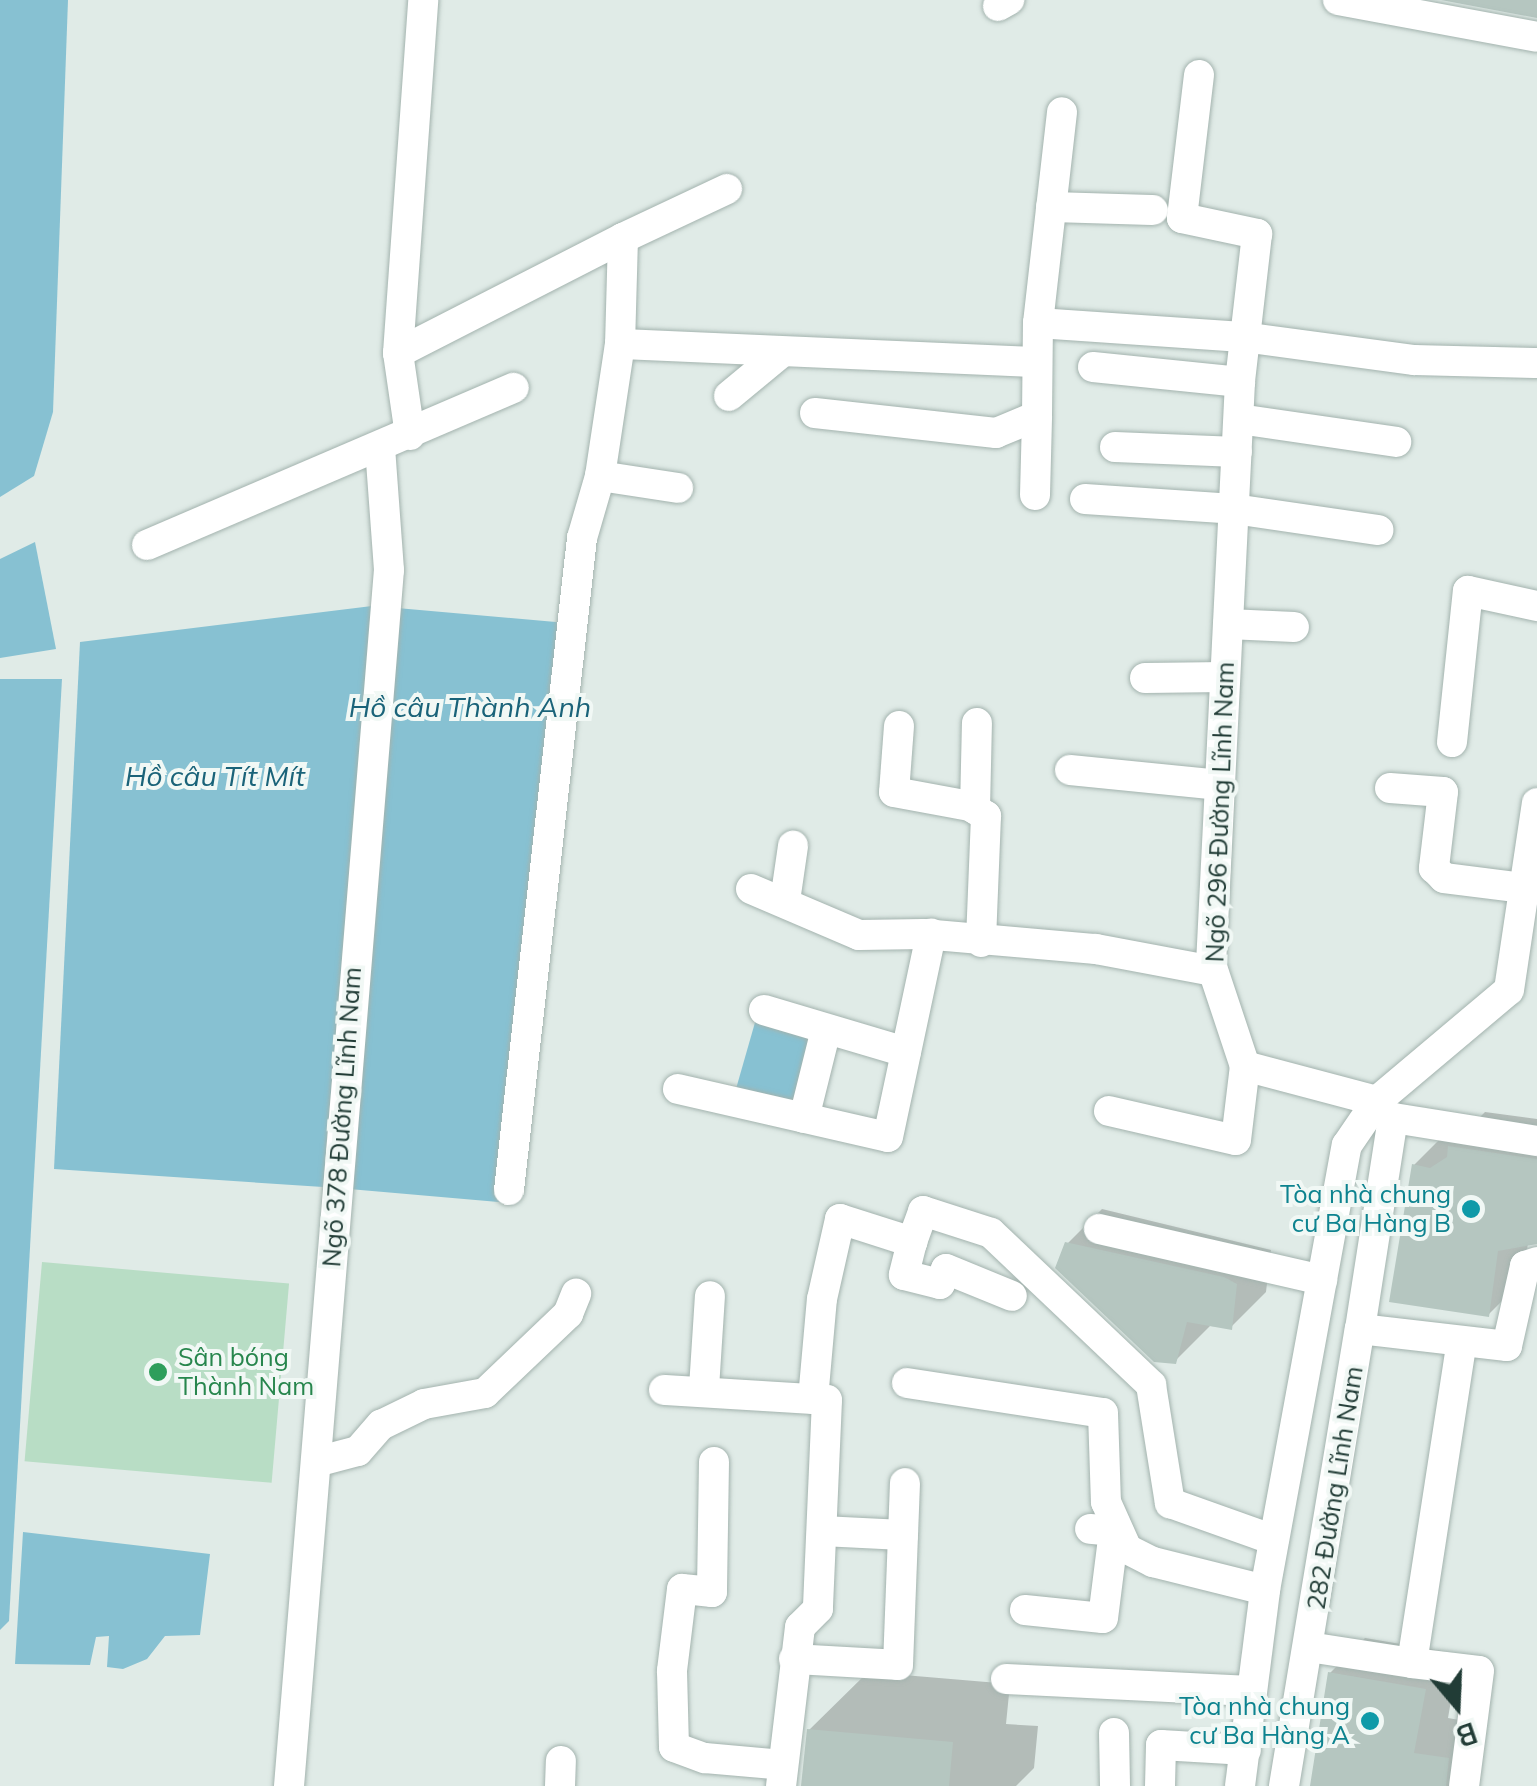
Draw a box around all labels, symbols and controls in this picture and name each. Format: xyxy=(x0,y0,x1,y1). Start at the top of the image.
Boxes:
street label: Ngõ 296 Đường Lĩnh Nam xyxy=(1200,661,1240,963)
water label: Hồ câu Thành Anh xyxy=(349,690,591,724)
water label: Hồ câu Tít Mít xyxy=(125,759,305,793)
street label: Ngõ 378 Đường Lĩnh Nam xyxy=(317,966,367,1268)
place label: Tòa nhà chung cư Ba Hàng B xyxy=(1280,1180,1451,1239)
marker: Tòa nhà chung cư Ba Hàng B xyxy=(1460,1198,1482,1220)
place label: Sân bóng Thành Nam xyxy=(178,1343,314,1402)
marker: Sân bóng Thành Nam xyxy=(147,1361,169,1383)
street label: 282 Đường Lĩnh Nam xyxy=(1301,1364,1369,1612)
north arrow xyxy=(1407,1656,1507,1756)
place label: Tòa nhà chung cư Ba Hàng A xyxy=(1179,1692,1350,1751)
marker: Tòa nhà chung cư Ba Hàng A xyxy=(1359,1710,1381,1732)
text: B xyxy=(1452,1715,1482,1755)

